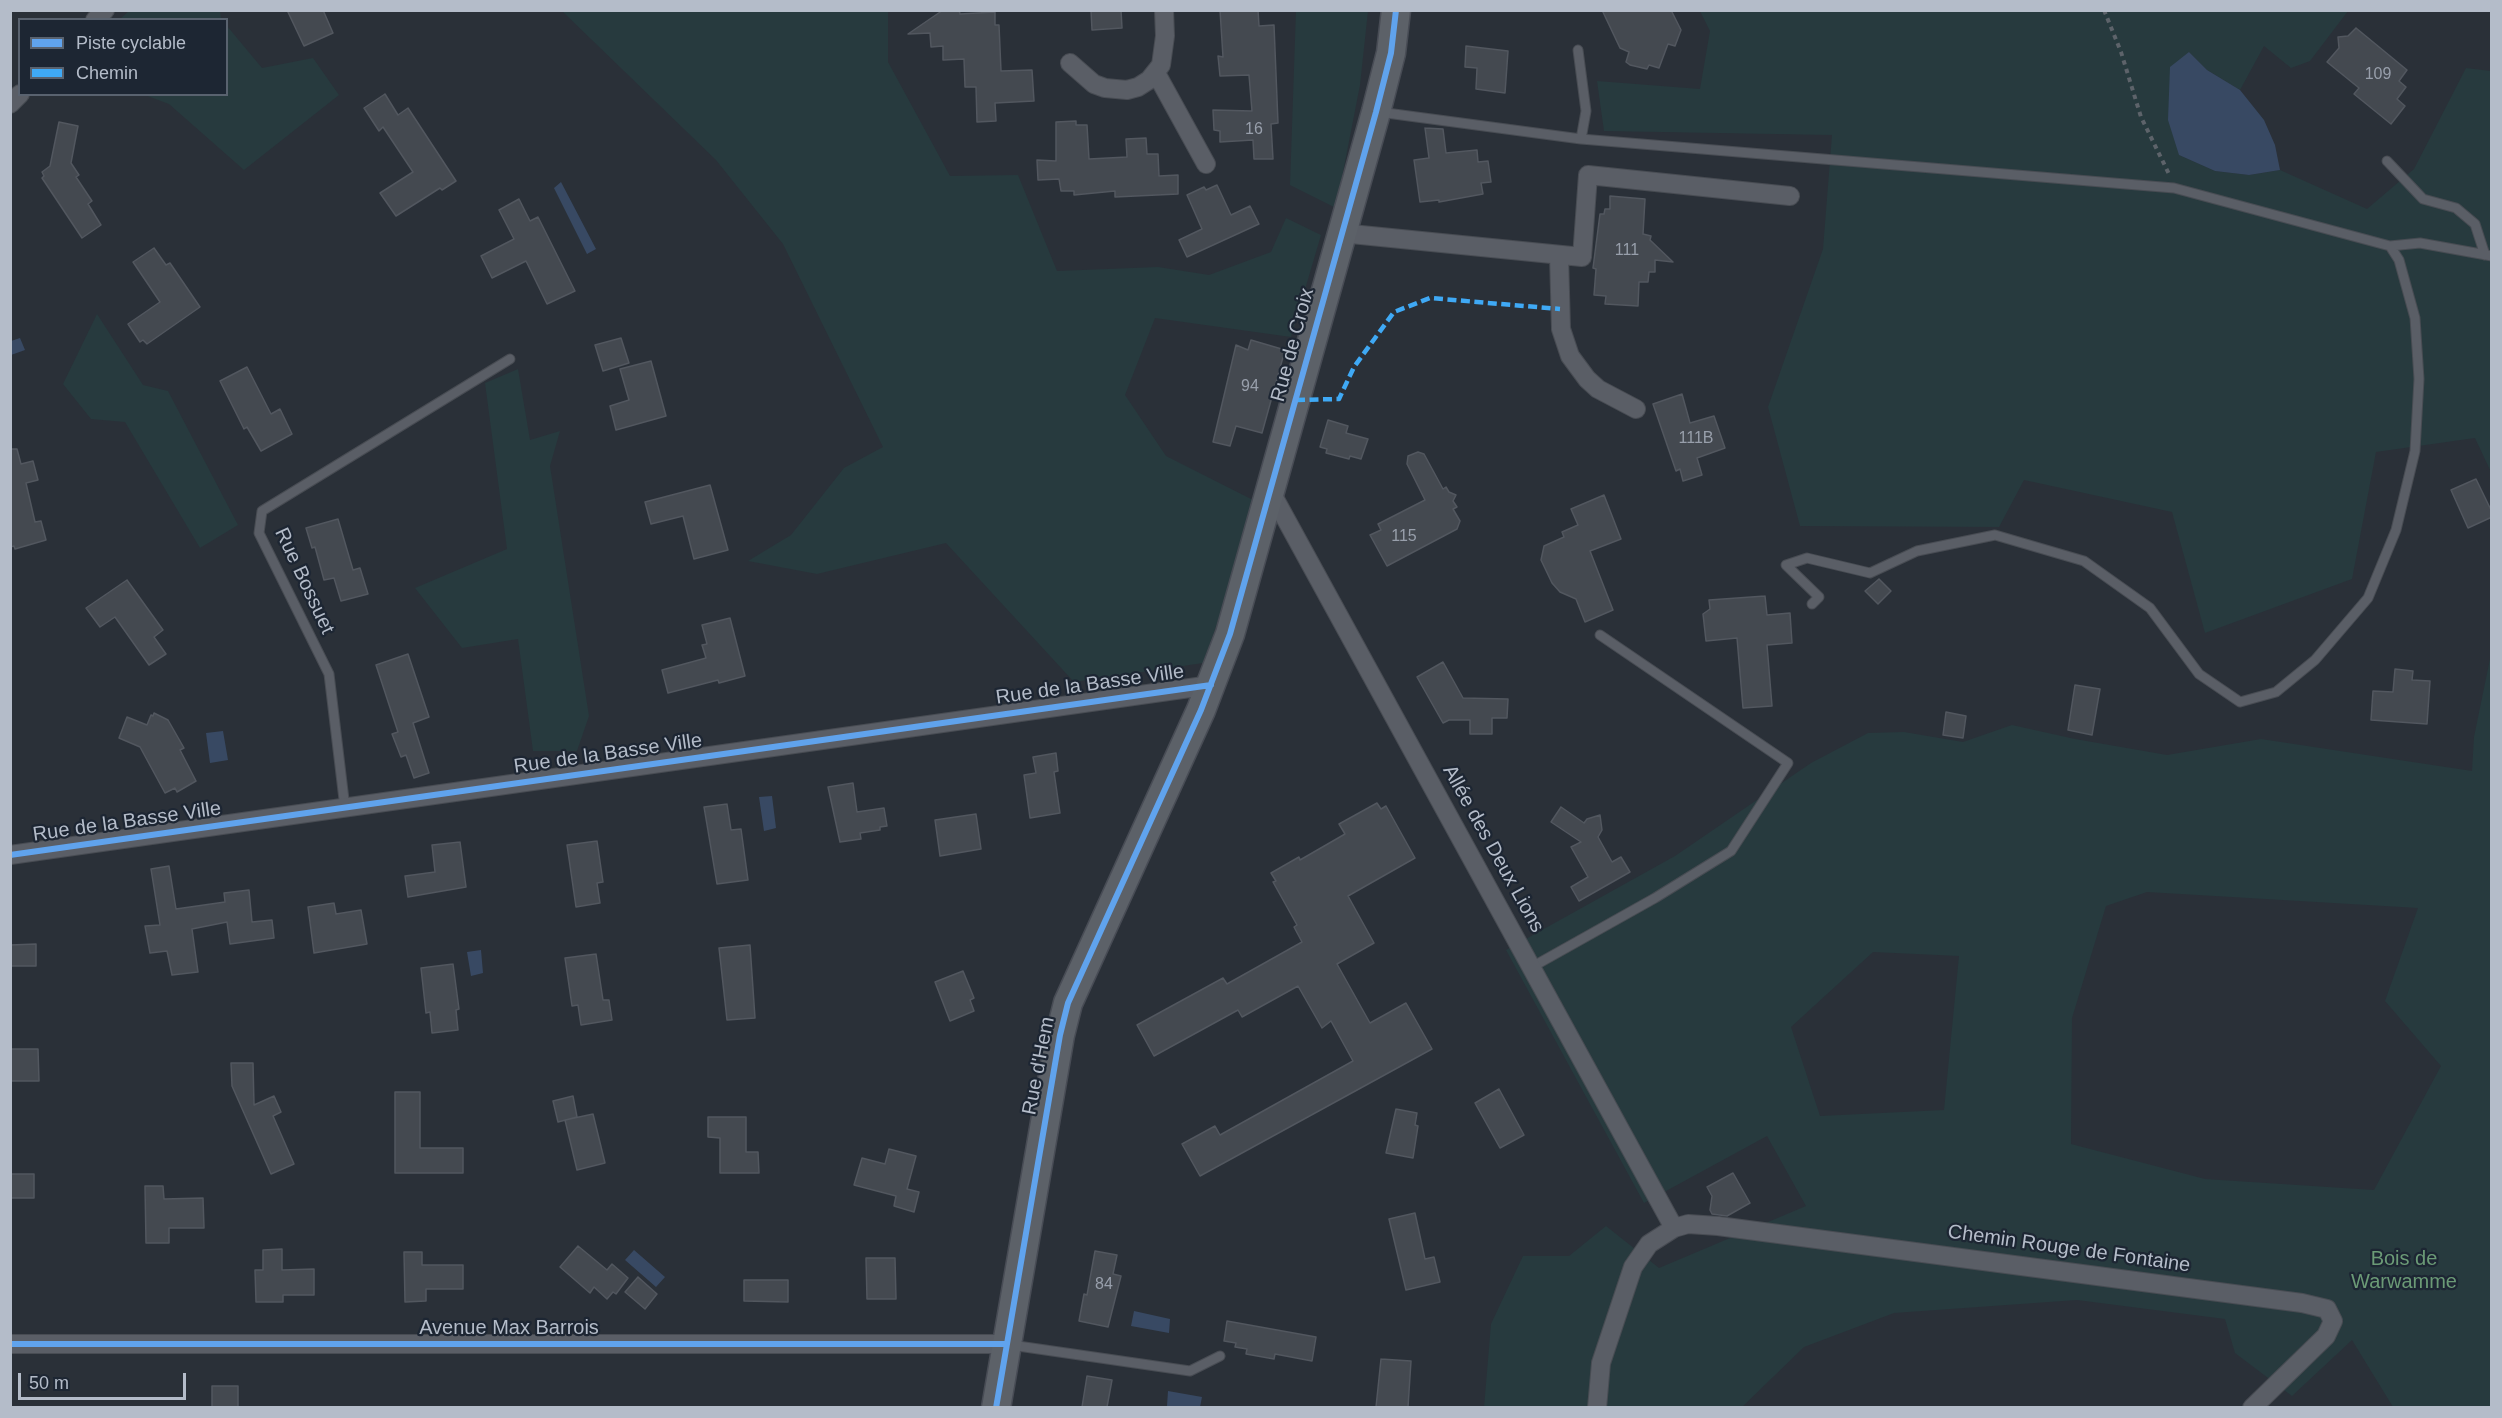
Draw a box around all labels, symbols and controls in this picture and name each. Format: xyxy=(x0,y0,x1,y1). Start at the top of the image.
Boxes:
legend xyxy=(18,18,228,96)
text: Piste cyclable xyxy=(76,33,186,53)
text: Chemin xyxy=(76,63,138,83)
house number: 109 xyxy=(2365,65,2391,85)
house number: 16 xyxy=(1245,120,1263,140)
house number: 111 xyxy=(1615,241,1639,261)
street label: Rue de Croix xyxy=(1266,286,1320,404)
house number: 94 xyxy=(1241,377,1259,397)
house number: 111B xyxy=(1679,429,1713,449)
street label: Rue Bossuet xyxy=(269,524,339,638)
house number: 115 xyxy=(1391,527,1417,547)
street label: Rue de la Basse Ville xyxy=(994,660,1186,710)
street label: Rue de la Basse Ville xyxy=(512,729,704,779)
street label: Allée des Deux Lions xyxy=(1437,761,1549,937)
street label: Rue de la Basse Ville xyxy=(31,797,223,847)
street label: Rue d'Hem xyxy=(1018,1015,1060,1117)
street label: Chemin Rouge de Fontaine xyxy=(1946,1220,2192,1278)
park label: Bois de Warwamme xyxy=(2351,1247,2457,1294)
house number: 84 xyxy=(1095,1275,1113,1295)
street label: Avenue Max Barrois xyxy=(419,1316,599,1340)
scale bar xyxy=(21,1361,189,1399)
text: 50 m xyxy=(29,1373,69,1393)

